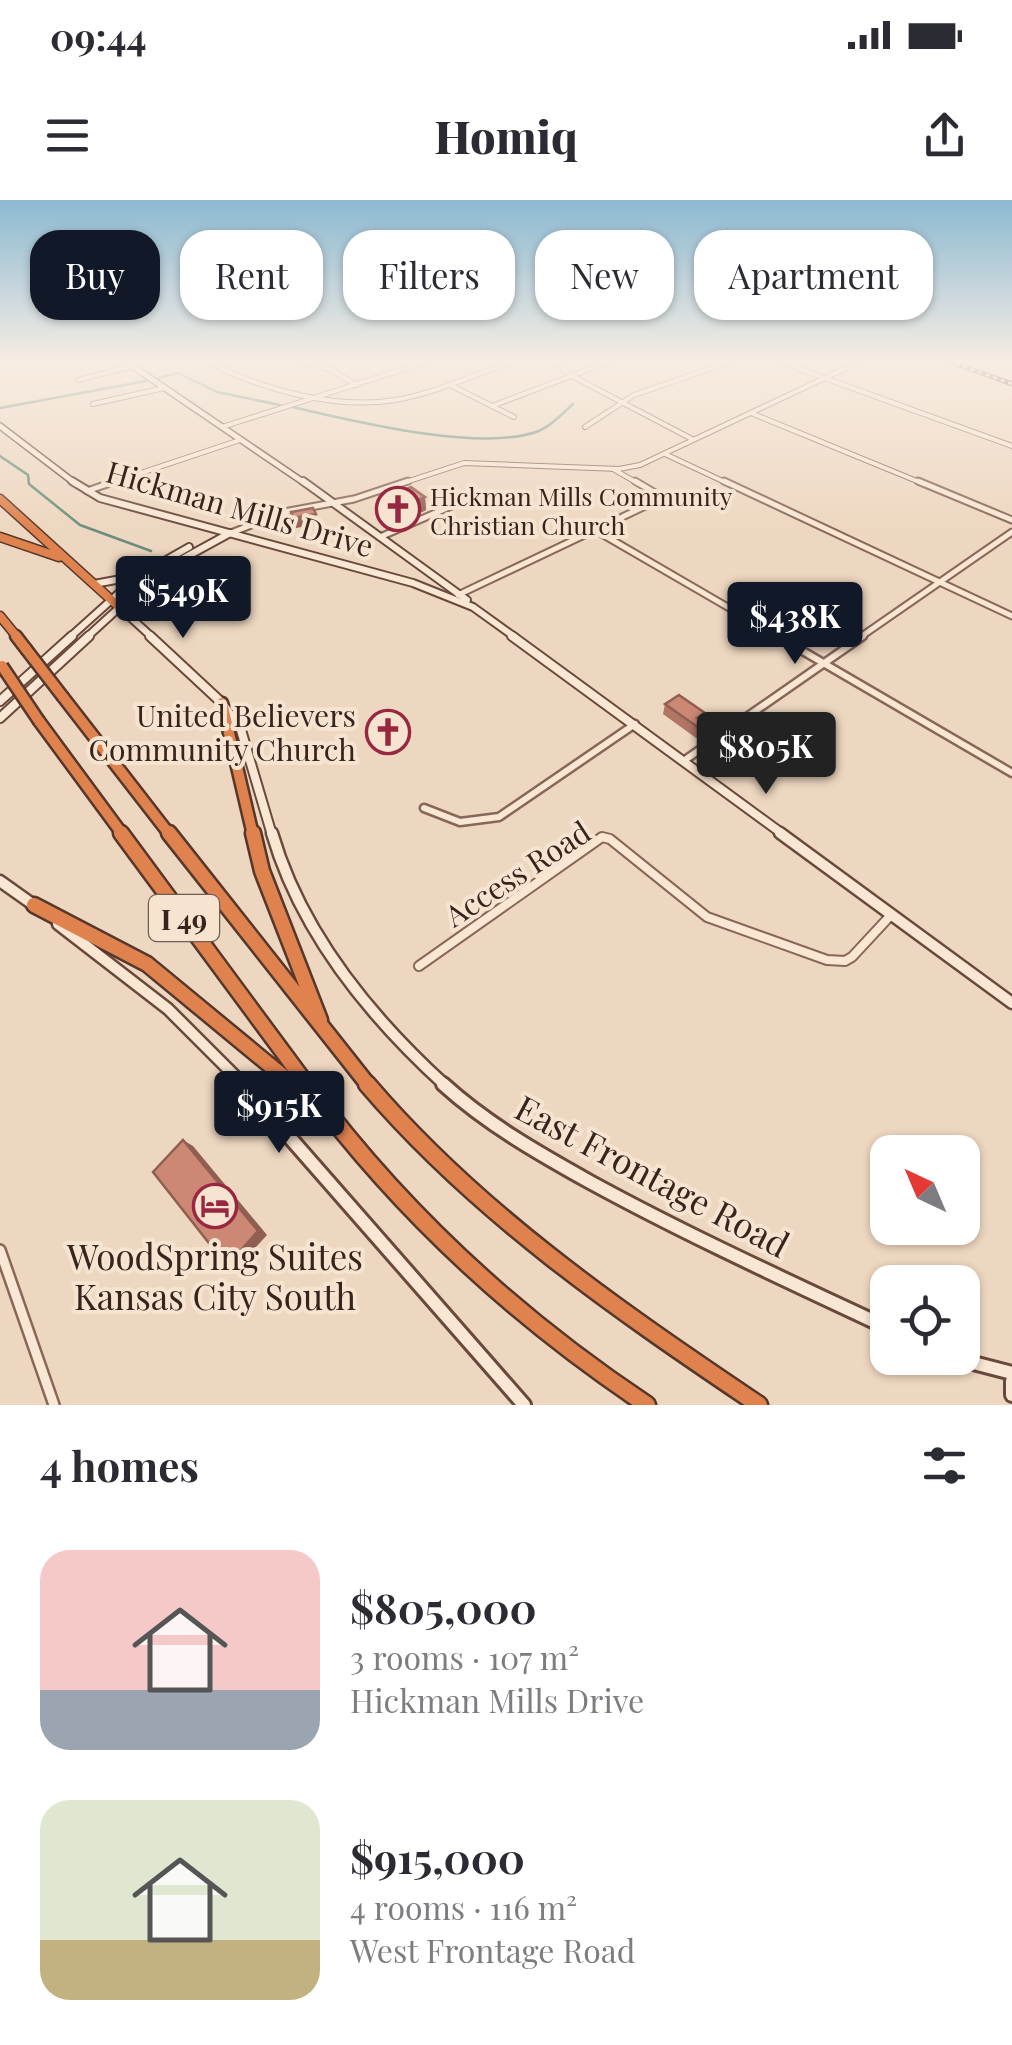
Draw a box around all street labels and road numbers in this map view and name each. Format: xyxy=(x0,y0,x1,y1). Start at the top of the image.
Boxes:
street label: Hickman Mills Drive xyxy=(102,451,378,565)
street label: Access Road xyxy=(436,811,597,935)
road number: I 49 xyxy=(149,895,219,941)
street label: East Frontage Road xyxy=(508,1083,798,1267)

